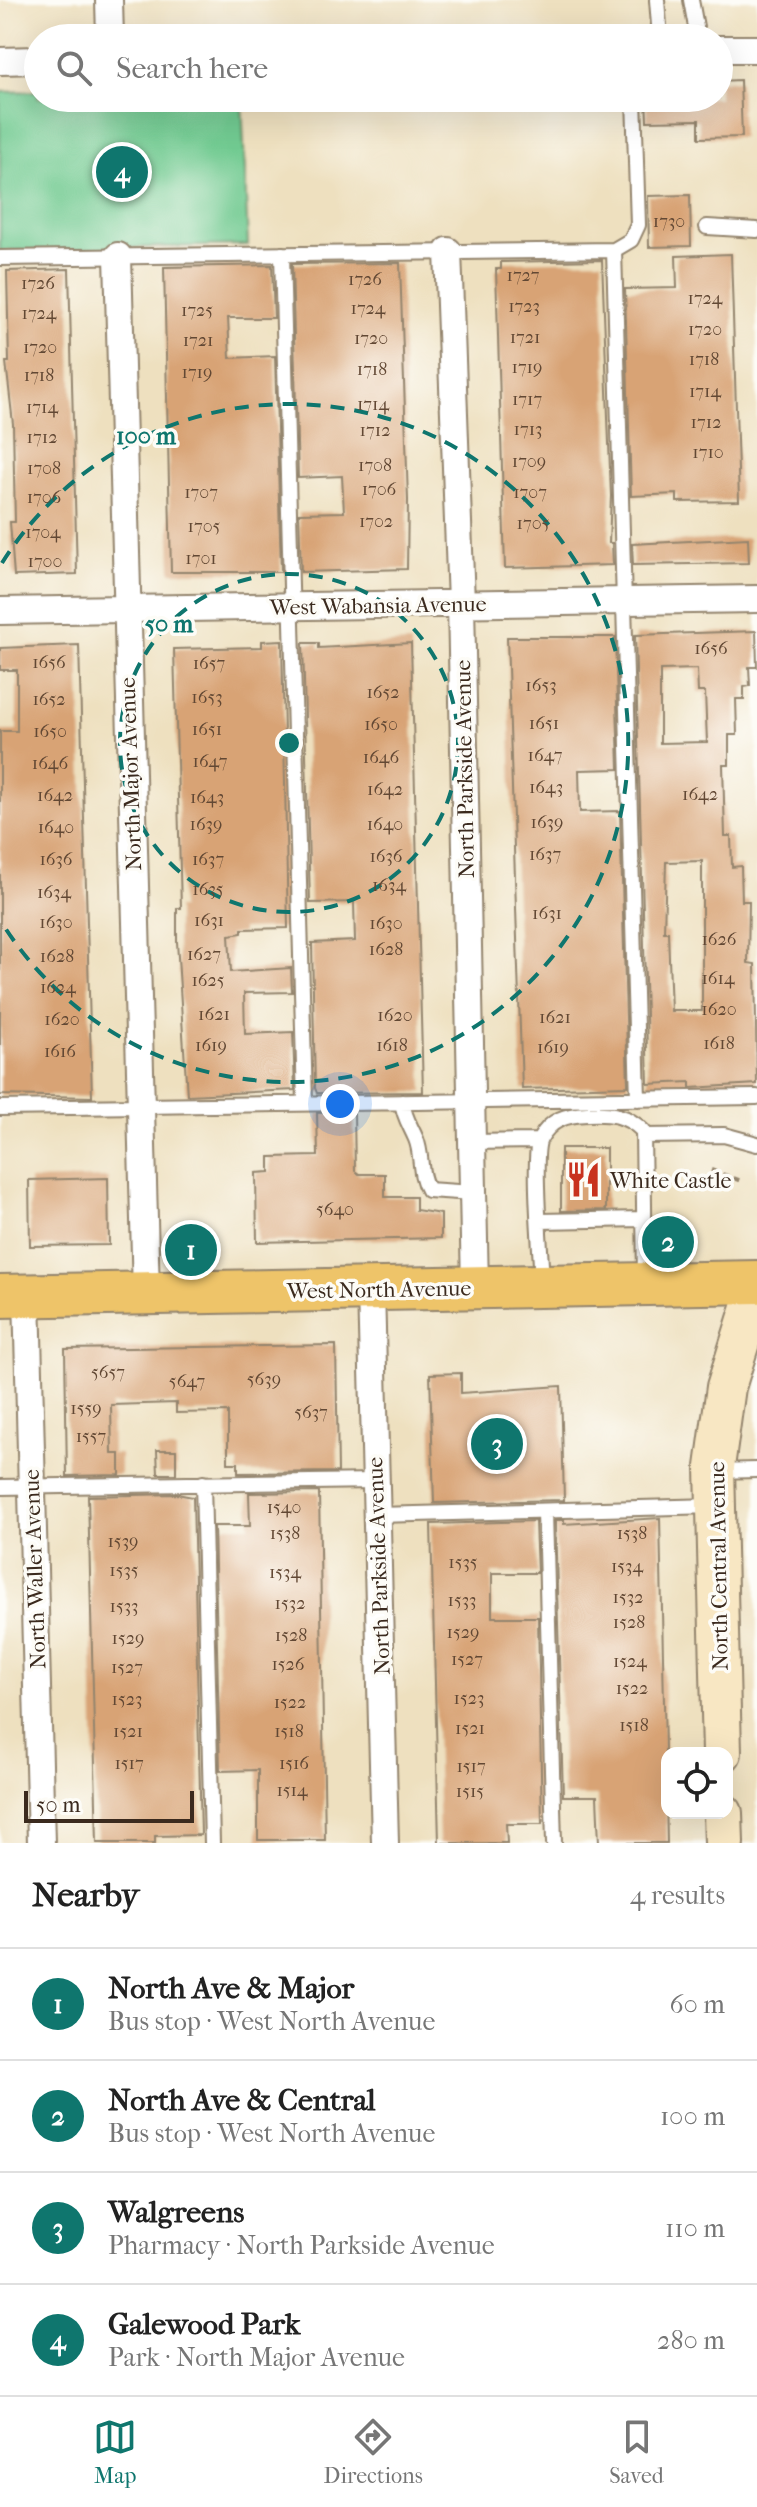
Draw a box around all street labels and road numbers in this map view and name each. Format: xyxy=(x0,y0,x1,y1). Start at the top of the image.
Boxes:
street label: West Wabansia Avenue xyxy=(268,591,487,621)
street label: North Parkside Avenue xyxy=(450,659,480,878)
street label: North Major Avenue xyxy=(115,677,147,871)
street label: West North Avenue xyxy=(286,1275,472,1305)
street label: North Parkside Avenue xyxy=(362,1456,396,1676)
street label: North Central Avenue xyxy=(704,1461,734,1671)
street label: North Waller Avenue xyxy=(19,1469,51,1669)

